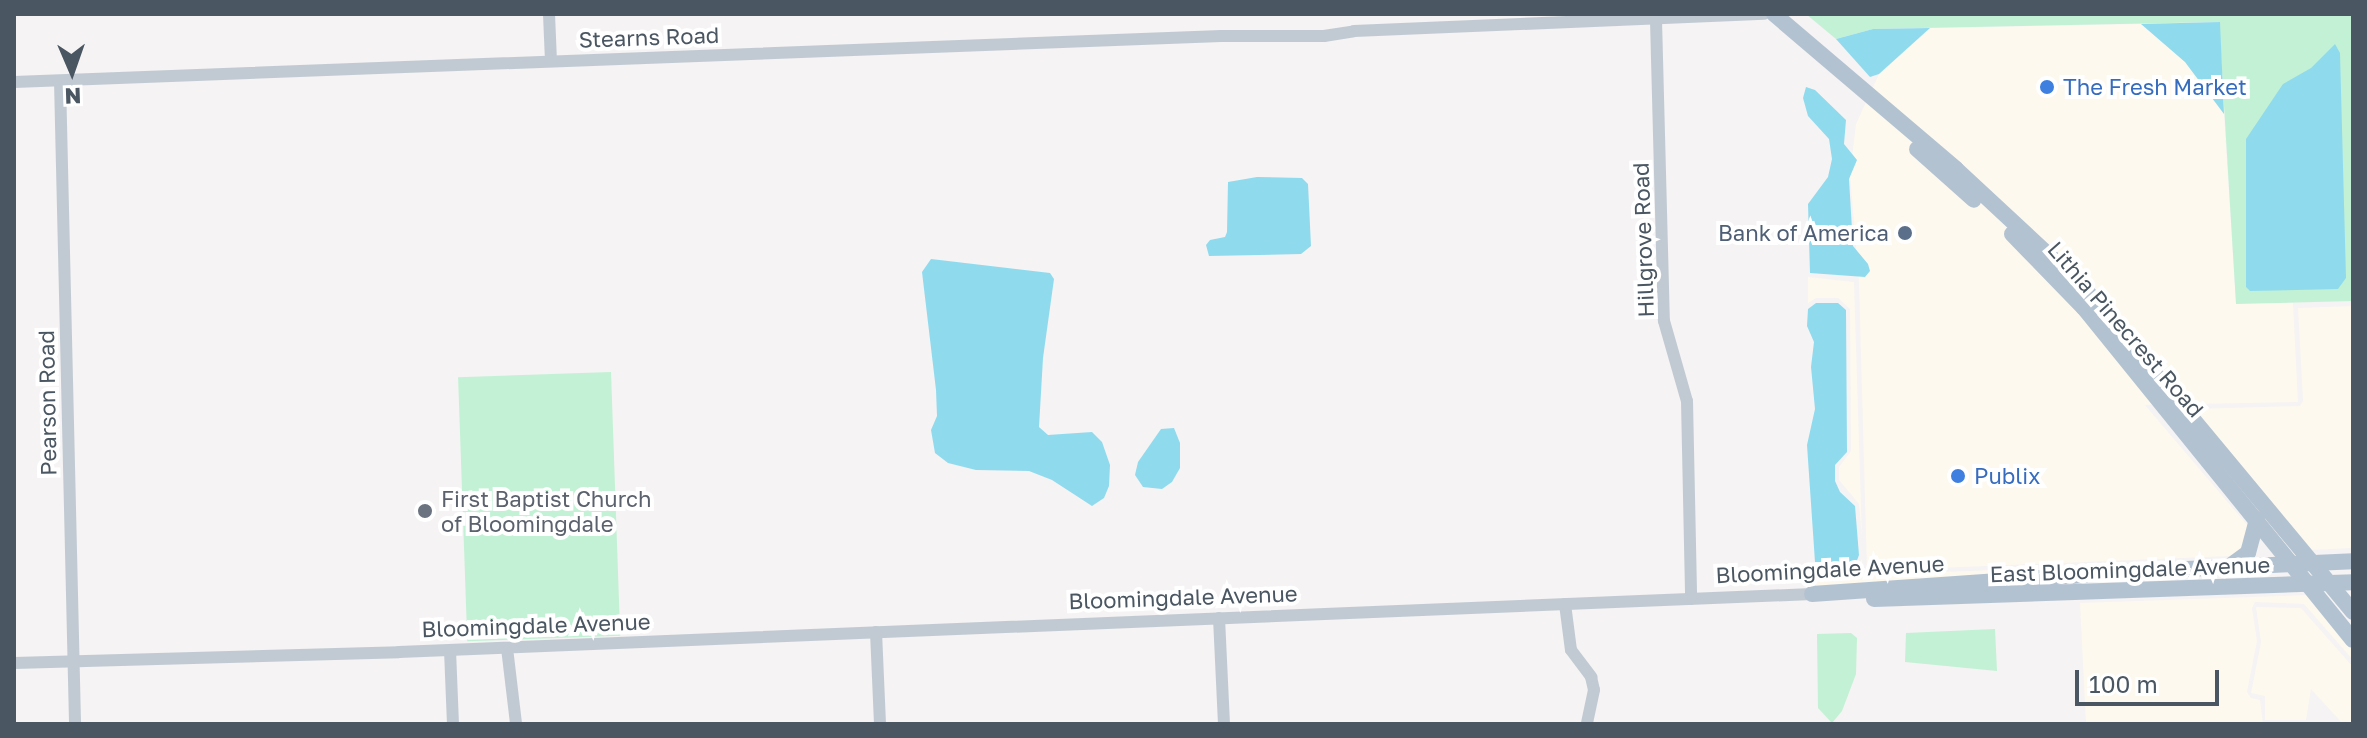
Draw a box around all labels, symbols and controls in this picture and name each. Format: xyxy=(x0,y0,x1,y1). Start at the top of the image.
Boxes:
street label: Stearns Road xyxy=(578,21,720,53)
north arrow xyxy=(32,32,112,112)
place label: The Fresh Market xyxy=(2063,74,2247,100)
marker: The Fresh Market xyxy=(2038,78,2056,96)
text: N xyxy=(64,83,82,110)
street label: Hillgrove Road xyxy=(1627,162,1659,318)
place label: Bank of America xyxy=(1718,220,1889,246)
marker: Bank of America xyxy=(1896,224,1914,242)
street label: Lithia Pinecrest Road xyxy=(2043,236,2209,422)
street label: Pearson Road xyxy=(33,330,61,476)
place label: Publix xyxy=(1974,463,2040,489)
marker: Publix xyxy=(1949,467,1967,485)
place label: First Baptist Church of Bloomingdale xyxy=(441,485,652,536)
marker: First Baptist Church of Bloomingdale xyxy=(416,502,434,520)
street label: Bloomingdale Avenue xyxy=(1715,550,1945,588)
street label: East Bloomingdale Avenue xyxy=(1989,551,2271,587)
street label: Bloomingdale Avenue xyxy=(1068,580,1298,614)
street label: Bloomingdale Avenue xyxy=(421,608,651,642)
scale bar xyxy=(2079,654,2223,704)
text: 100 m xyxy=(2089,669,2158,698)

